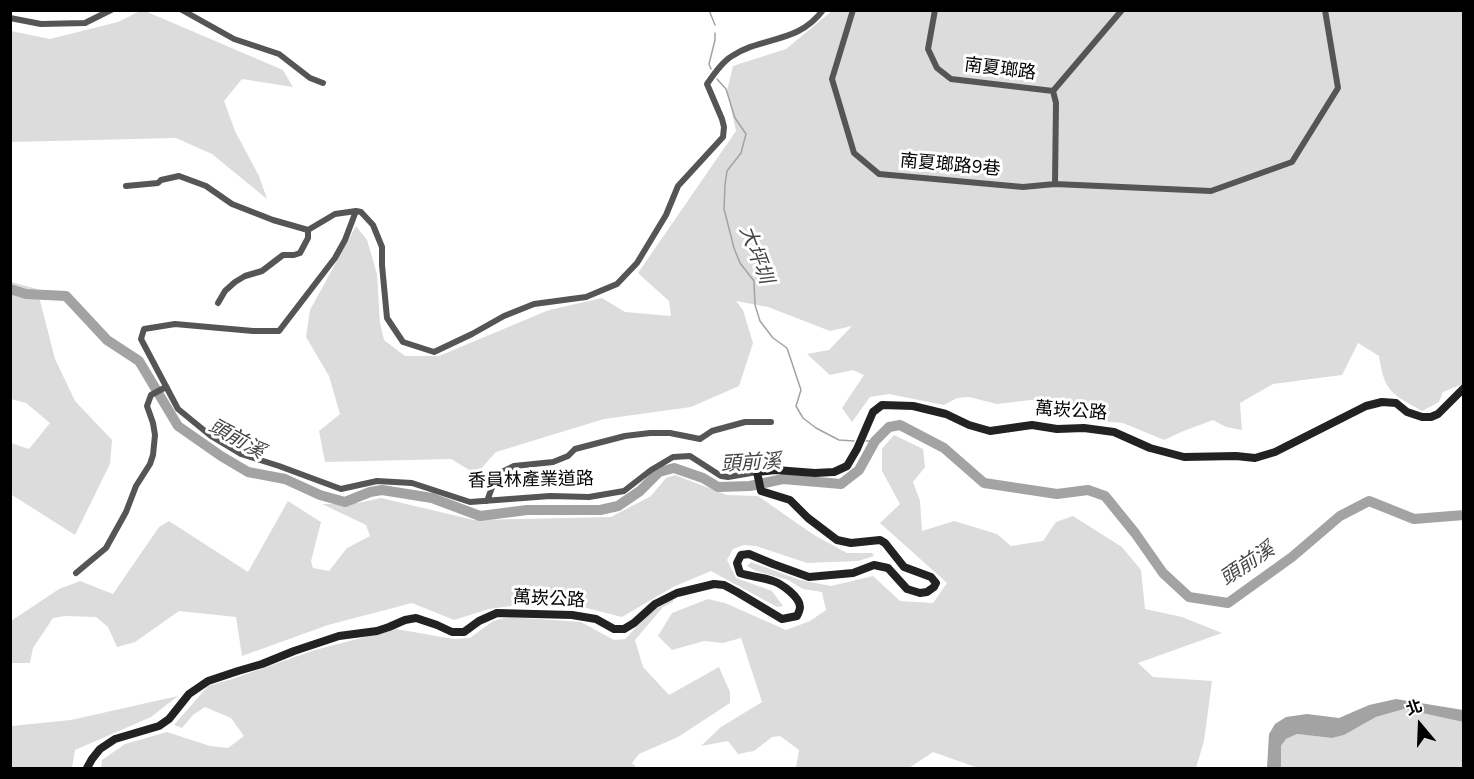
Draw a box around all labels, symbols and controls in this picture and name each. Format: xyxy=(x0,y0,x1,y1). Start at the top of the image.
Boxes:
street label: 南夏瑯路 xyxy=(963,55,1037,85)
street label: 南夏瑯路9巷 xyxy=(899,151,1001,181)
water label: 大坪圳 xyxy=(733,223,777,287)
street label: 萬崁公路 xyxy=(1034,399,1108,425)
water label: 頭前溪 xyxy=(204,415,268,465)
water label: 頭前溪 xyxy=(720,450,782,478)
street label: 香員林產業道路 xyxy=(468,469,594,493)
water label: 頭前溪 xyxy=(1216,538,1280,592)
street label: 萬崁公路 xyxy=(512,587,586,613)
north arrow xyxy=(1390,695,1450,755)
text: 北 xyxy=(1403,695,1425,721)

